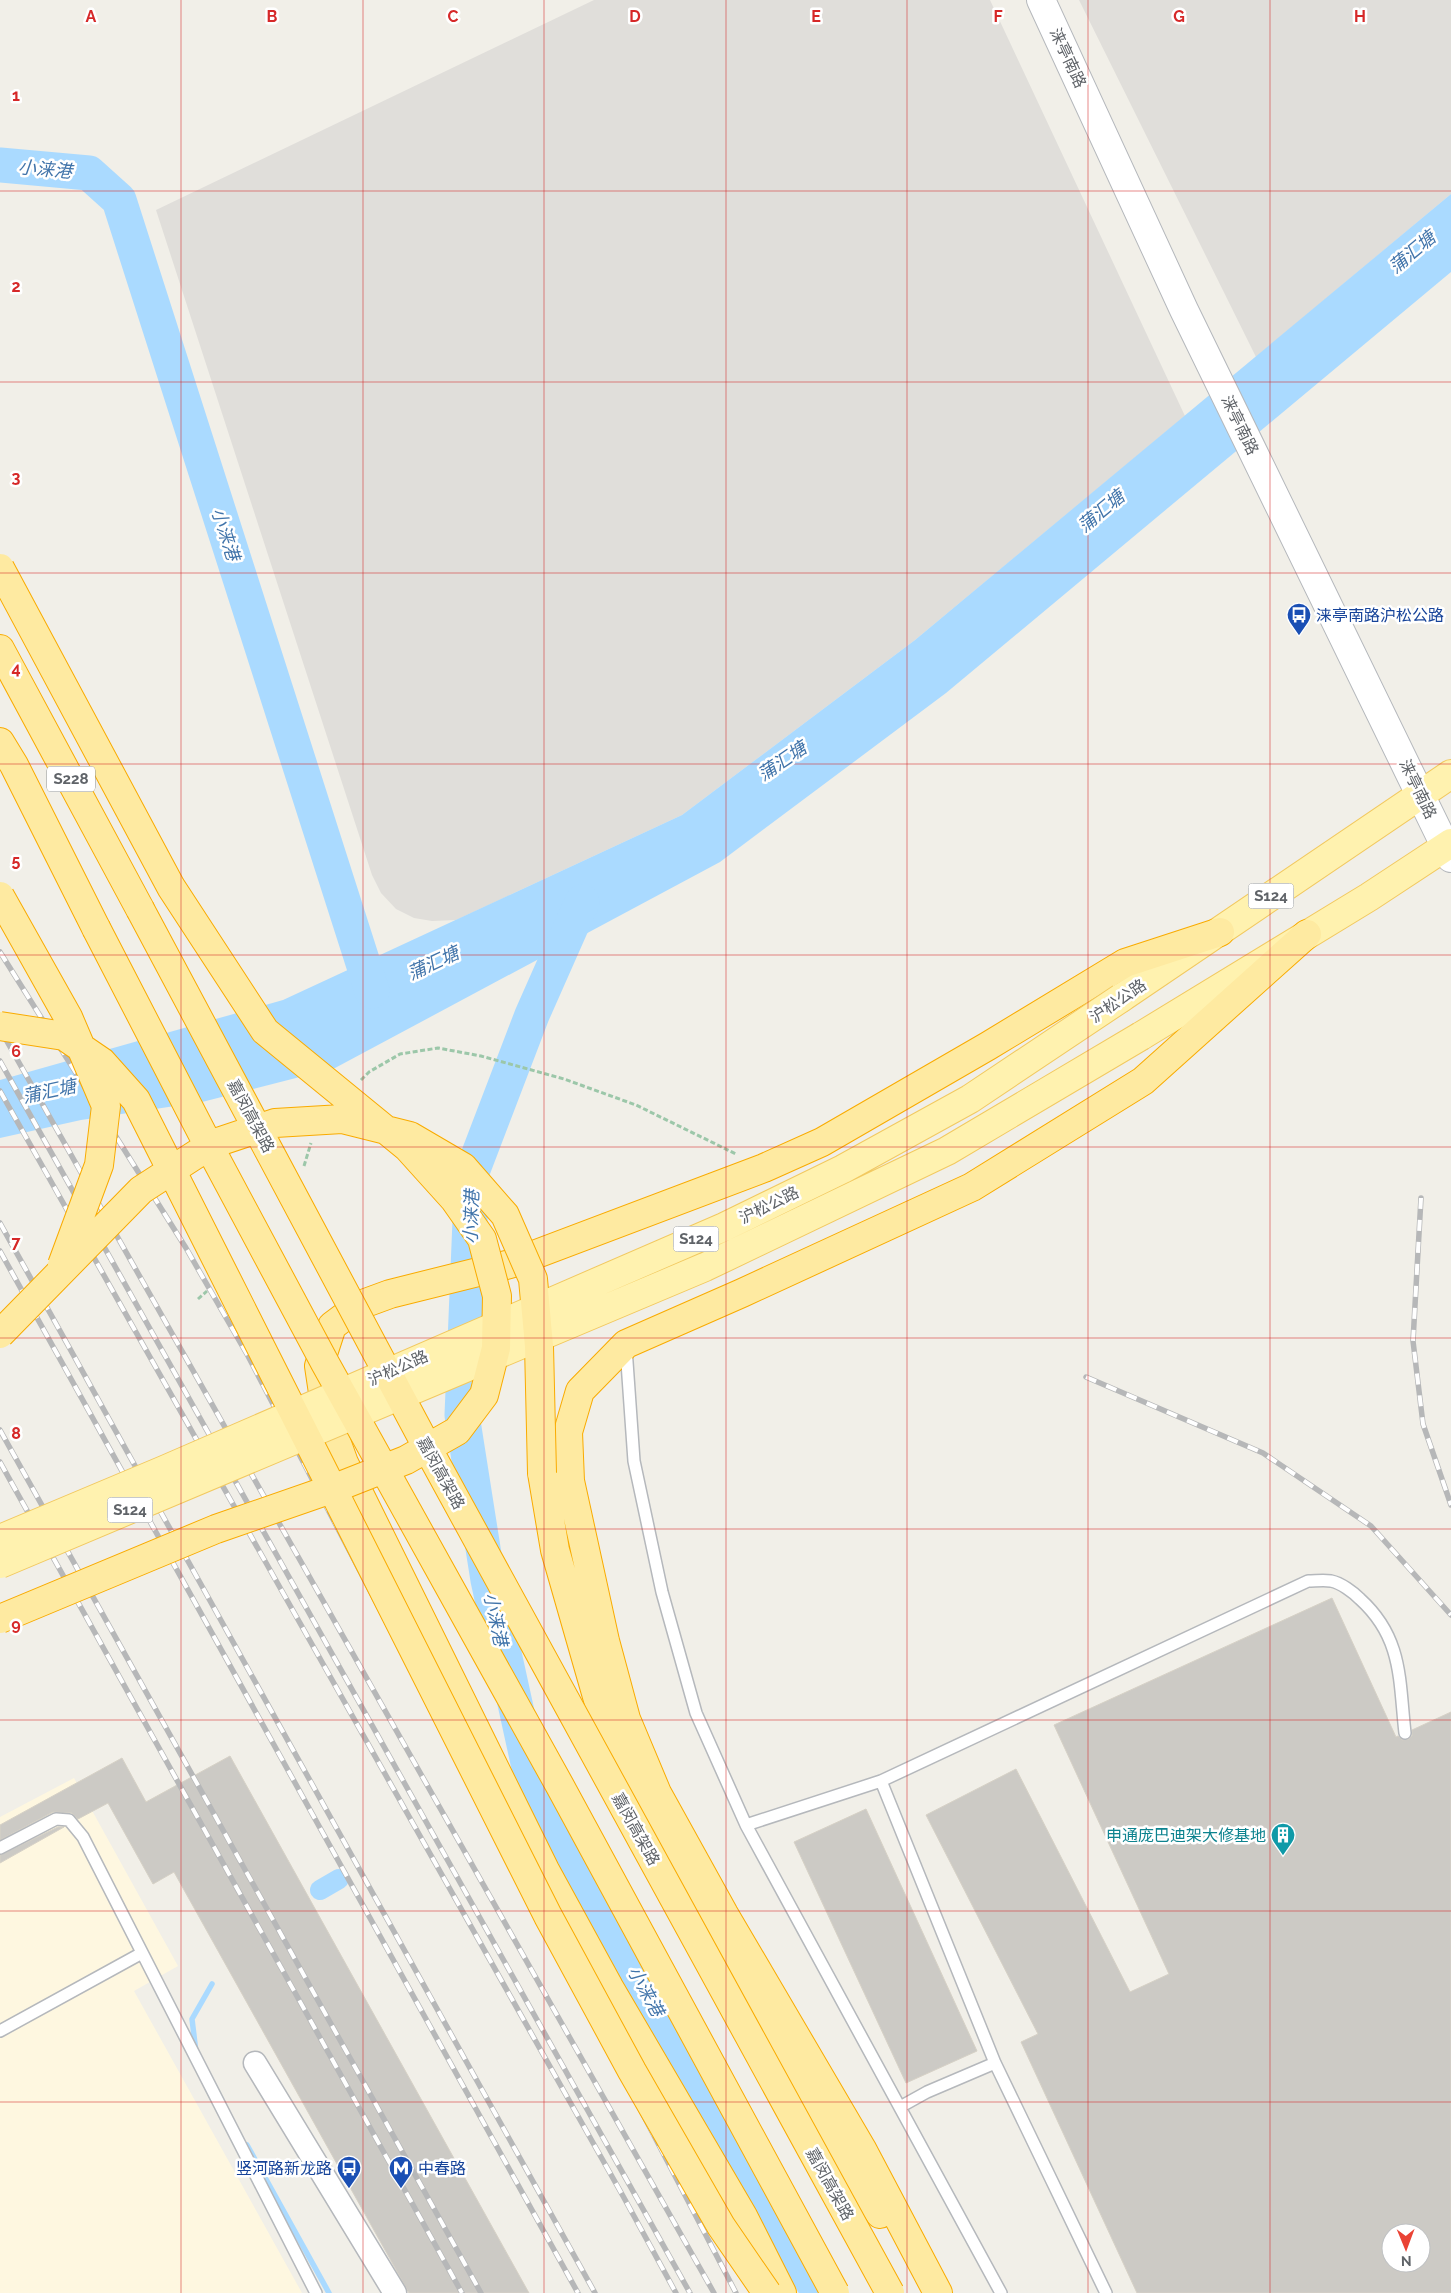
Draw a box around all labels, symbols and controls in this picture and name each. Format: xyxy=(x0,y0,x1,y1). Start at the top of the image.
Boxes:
text: A xyxy=(86,7,97,26)
text: B xyxy=(267,7,278,26)
text: C xyxy=(448,7,459,26)
text: D xyxy=(629,7,641,26)
text: E xyxy=(811,7,821,26)
text: F xyxy=(993,7,1003,26)
text: G xyxy=(1173,7,1185,26)
text: H xyxy=(1354,7,1366,26)
street label: 涞亭南路 xyxy=(1046,25,1090,91)
text: 1 xyxy=(12,86,20,105)
water label: 小涞港 xyxy=(17,156,76,182)
water label: 蒲汇塘 xyxy=(1385,225,1442,277)
text: 2 xyxy=(11,277,21,296)
street label: 涞亭南路 xyxy=(1217,392,1263,458)
text: 3 xyxy=(12,468,21,487)
water label: 蒲汇塘 xyxy=(1074,484,1131,536)
water label: 小涞港 xyxy=(208,505,245,566)
bus stop icon: 涞亭南路沪松公路 xyxy=(1286,602,1312,636)
place label: 涞亭南路沪松公路 xyxy=(1316,606,1444,625)
text: 4 xyxy=(11,659,21,678)
water label: 蒲汇塘 xyxy=(754,736,813,785)
street label: 涞亭南路 xyxy=(1395,756,1441,822)
road number: S228 xyxy=(47,766,95,792)
text: 5 xyxy=(12,851,21,870)
road number: S124 xyxy=(1248,884,1294,908)
water label: 蒲汇塘 xyxy=(404,941,465,984)
street label: 沪松公路 xyxy=(1086,975,1150,1027)
text: 6 xyxy=(11,1042,21,1061)
water label: 蒲汇塘 xyxy=(20,1074,81,1107)
street label: 嘉闵高架路 xyxy=(224,1076,278,1156)
street label: 沪松公路 xyxy=(736,1182,802,1228)
water label: 小涞港 xyxy=(460,1187,483,1244)
road number: S124 xyxy=(674,1226,718,1252)
text: 7 xyxy=(12,1233,21,1252)
street label: 沪松公路 xyxy=(365,1346,431,1390)
text: 8 xyxy=(11,1424,21,1443)
street label: 嘉闵高架路 xyxy=(413,1433,469,1513)
road number: S124 xyxy=(108,1498,152,1522)
water label: 小涞港 xyxy=(480,1590,513,1651)
text: 9 xyxy=(11,1615,21,1634)
street label: 嘉闵高架路 xyxy=(608,1789,664,1869)
building icon: 申通庞巴迪架大修基地 xyxy=(1270,1822,1296,1856)
place label: 申通庞巴迪架大修基地 xyxy=(1106,1826,1266,1845)
water label: 小涞港 xyxy=(624,1962,670,2022)
street label: 嘉闵高架路 xyxy=(802,2144,858,2224)
bus stop icon: 竖河路新龙路 xyxy=(336,2155,362,2189)
metro station icon: 中春路 xyxy=(388,2155,414,2189)
place label: 竖河路新龙路 xyxy=(236,2159,332,2178)
place label: 中春路 xyxy=(418,2159,466,2178)
north arrow xyxy=(1381,2223,1431,2273)
text: N xyxy=(1401,2253,1412,2269)

